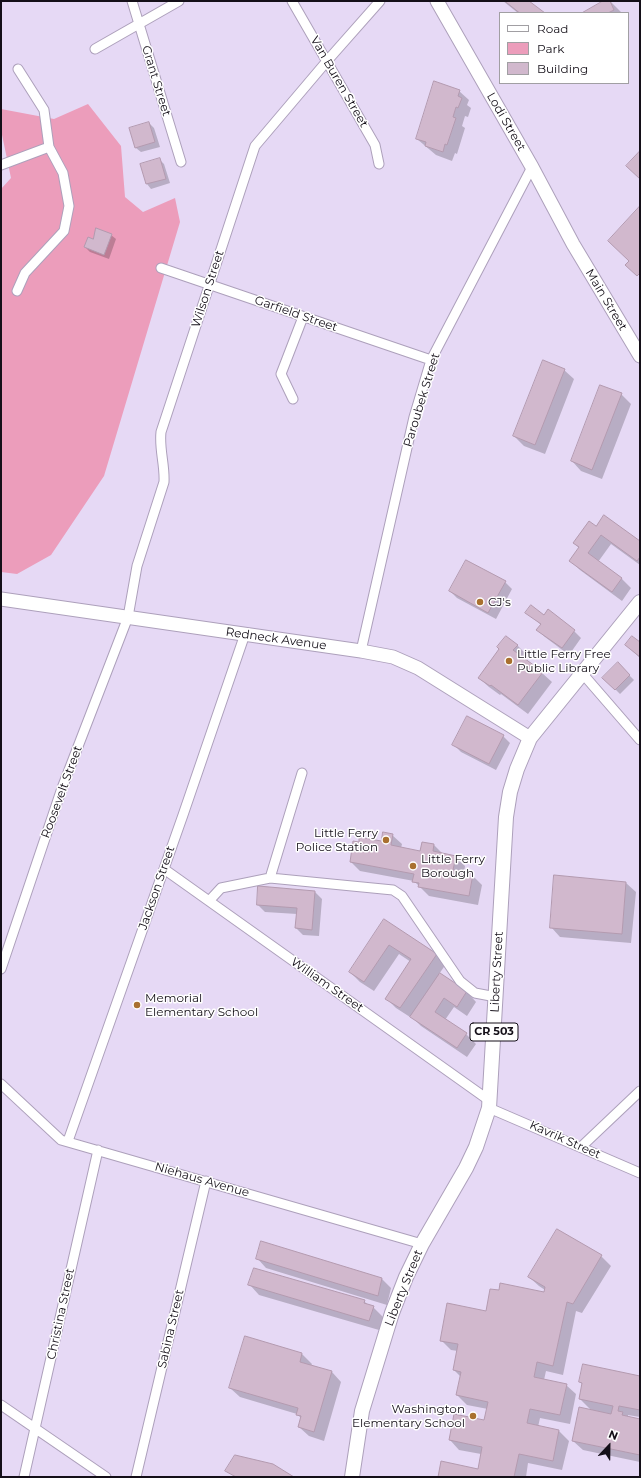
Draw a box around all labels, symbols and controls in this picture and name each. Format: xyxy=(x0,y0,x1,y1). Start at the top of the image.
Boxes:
legend xyxy=(499,12,629,84)
text: Road xyxy=(537,21,568,36)
street label: Van Buren Street xyxy=(307,34,371,130)
text: Park xyxy=(537,41,564,56)
street label: Grant Street xyxy=(138,44,174,118)
text: Building xyxy=(537,61,588,76)
street label: Lodi Street xyxy=(483,90,529,154)
street label: Wilson Street xyxy=(189,248,227,330)
street label: Main Street xyxy=(582,267,630,333)
street label: Garfield Street xyxy=(253,293,339,335)
street label: Paroubek Street xyxy=(401,351,443,449)
place label: CJ's xyxy=(488,595,511,609)
marker: CJ's xyxy=(475,597,485,607)
street label: Redneck Avenue xyxy=(225,625,327,653)
place label: Little Ferry Free Public Library xyxy=(517,647,611,675)
marker: Little Ferry Free Public Library xyxy=(504,656,514,666)
street label: Roosevelt Street xyxy=(39,744,85,840)
place label: Little Ferry Police Station xyxy=(296,826,378,854)
marker: Little Ferry Police Station xyxy=(381,835,391,845)
street label: Jackson Street xyxy=(136,844,178,932)
place label: Little Ferry Borough xyxy=(421,852,485,880)
marker: Little Ferry Borough xyxy=(408,861,418,871)
street label: Liberty Street xyxy=(488,931,506,1013)
street label: William Street xyxy=(288,955,366,1015)
place label: Memorial Elementary School xyxy=(145,991,258,1019)
marker: Memorial Elementary School xyxy=(132,1000,142,1010)
road number: CR 503 xyxy=(470,1023,518,1041)
street label: Kavrik Street xyxy=(527,1118,603,1162)
street label: Niehaus Avenue xyxy=(153,1160,251,1200)
street label: Liberty Street xyxy=(382,1248,426,1328)
street label: Christina Street xyxy=(44,1267,78,1361)
street label: Sabina Street xyxy=(155,1288,187,1370)
place label: Washington Elementary School xyxy=(352,1402,465,1430)
marker: Washington Elementary School xyxy=(468,1411,478,1421)
north arrow xyxy=(589,1426,629,1466)
text: N xyxy=(607,1427,620,1443)

